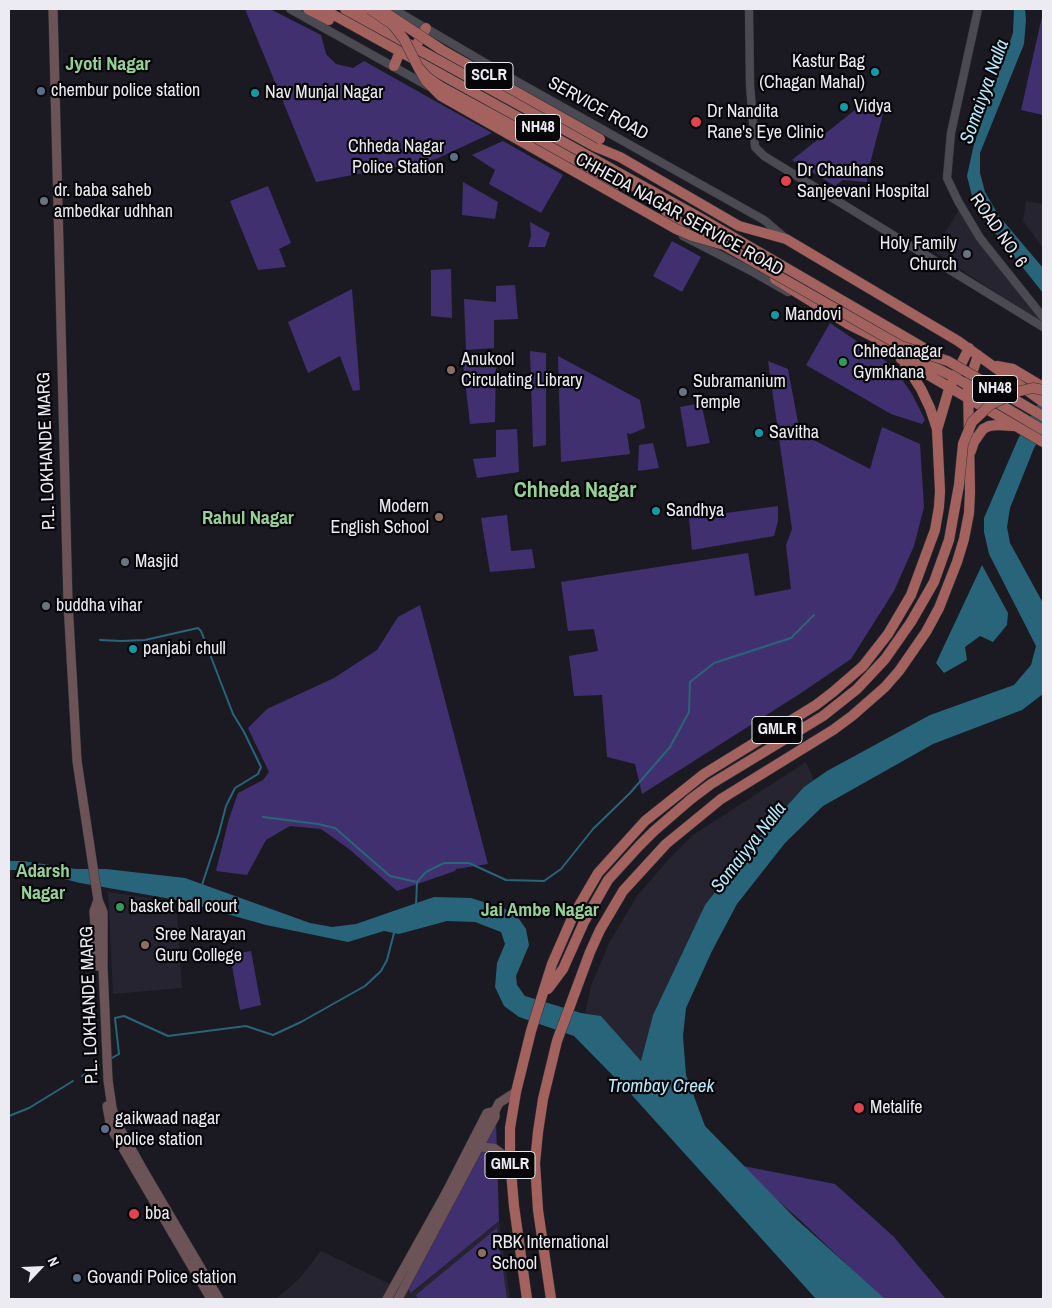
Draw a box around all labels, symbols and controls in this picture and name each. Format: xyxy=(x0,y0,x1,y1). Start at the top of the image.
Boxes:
water label: Somaiyya Nalla xyxy=(956,37,1014,147)
place label: Kastur Bag (Chagan Mahal) xyxy=(759,51,865,94)
district label: Jyoti Nagar xyxy=(66,54,150,76)
road number: SCLR xyxy=(465,62,513,90)
marker: Kastur Bag (Chagan Mahal) xyxy=(869,66,881,78)
street label: SERVICE ROAD xyxy=(544,73,652,145)
place label: chembur police station xyxy=(51,80,200,102)
place label: Nav Munjal Nagar xyxy=(265,82,383,104)
marker: chembur police station xyxy=(35,85,47,97)
marker: Nav Munjal Nagar xyxy=(249,87,261,99)
place label: Vidya xyxy=(854,96,891,118)
place label: Dr Nandita Rane's Eye Clinic xyxy=(707,101,824,144)
marker: Vidya xyxy=(838,101,850,113)
road number: NH48 xyxy=(516,115,560,142)
marker: Dr Nandita Rane's Eye Clinic xyxy=(689,115,703,129)
place label: Chheda Nagar Police Station xyxy=(348,136,444,178)
street label: CHHEDA NAGAR SERVICE ROAD xyxy=(571,149,787,281)
marker: Chheda Nagar Police Station xyxy=(448,151,460,163)
place label: Dr Chauhans Sanjeevani Hospital xyxy=(797,160,929,202)
marker: Dr Chauhans Sanjeevani Hospital xyxy=(779,174,793,188)
place label: dr. baba saheb ambedkar udhhan xyxy=(54,180,173,222)
street label: ROAD NO. 6 xyxy=(965,190,1031,272)
marker: dr. baba saheb ambedkar udhhan xyxy=(38,195,50,207)
place label: Holy Family Church xyxy=(880,233,957,276)
marker: Holy Family Church xyxy=(961,248,973,260)
place label: Mandovi xyxy=(785,304,842,326)
marker: Mandovi xyxy=(769,309,781,321)
place label: Chhedanagar Gymkhana xyxy=(853,341,942,384)
place label: Anukool Circulating Library xyxy=(461,349,582,392)
marker: Chhedanagar Gymkhana xyxy=(837,356,849,368)
marker: Anukool Circulating Library xyxy=(445,364,457,376)
place label: Subramanium Temple xyxy=(693,371,786,414)
street label: P.L. LOKHANDE MARG xyxy=(33,372,61,530)
road number: NH48 xyxy=(972,376,1018,402)
marker: Subramanium Temple xyxy=(677,386,689,398)
place label: Savitha xyxy=(769,422,819,444)
marker: Savitha xyxy=(753,427,765,439)
district label: Chheda Nagar xyxy=(514,478,636,504)
place label: Modern English School xyxy=(331,496,429,538)
place label: Sandhya xyxy=(666,500,724,522)
marker: Sandhya xyxy=(650,505,662,517)
district label: Rahul Nagar xyxy=(202,508,294,530)
marker: Modern English School xyxy=(433,511,445,523)
place label: Masjid xyxy=(135,551,178,573)
marker: Masjid xyxy=(119,556,131,568)
place label: buddha vihar xyxy=(56,595,142,617)
marker: buddha vihar xyxy=(40,600,52,612)
place label: panjabi chull xyxy=(143,638,226,660)
marker: panjabi chull xyxy=(127,643,139,655)
road number: GMLR xyxy=(752,716,802,744)
water label: Somaiyya Nalla xyxy=(706,798,792,898)
district label: Adarsh Nagar xyxy=(16,861,70,905)
place label: basket ball court xyxy=(130,896,237,918)
district label: Jai Ambe Nagar xyxy=(481,900,599,922)
marker: basket ball court xyxy=(114,901,126,913)
place label: Sree Narayan Guru College xyxy=(155,924,246,966)
street label: P.L. LOKHANDE MARG xyxy=(76,926,104,1084)
marker: Sree Narayan Guru College xyxy=(139,939,151,951)
water label: Trombay Creek xyxy=(608,1076,714,1098)
place label: Metalife xyxy=(870,1097,923,1119)
marker: Metalife xyxy=(852,1101,866,1115)
place label: gaikwaad nagar police station xyxy=(115,1108,220,1150)
marker: gaikwaad nagar police station xyxy=(99,1123,111,1135)
road number: GMLR xyxy=(485,1152,535,1178)
place label: bba xyxy=(145,1203,170,1225)
marker: bba xyxy=(127,1207,141,1221)
place label: RBK International School xyxy=(492,1232,609,1274)
north arrow xyxy=(15,1243,65,1293)
marker: RBK International School xyxy=(476,1247,488,1259)
text: N xyxy=(44,1254,64,1269)
place label: Govandi Police station xyxy=(87,1267,236,1289)
marker: Govandi Police station xyxy=(71,1272,83,1284)

